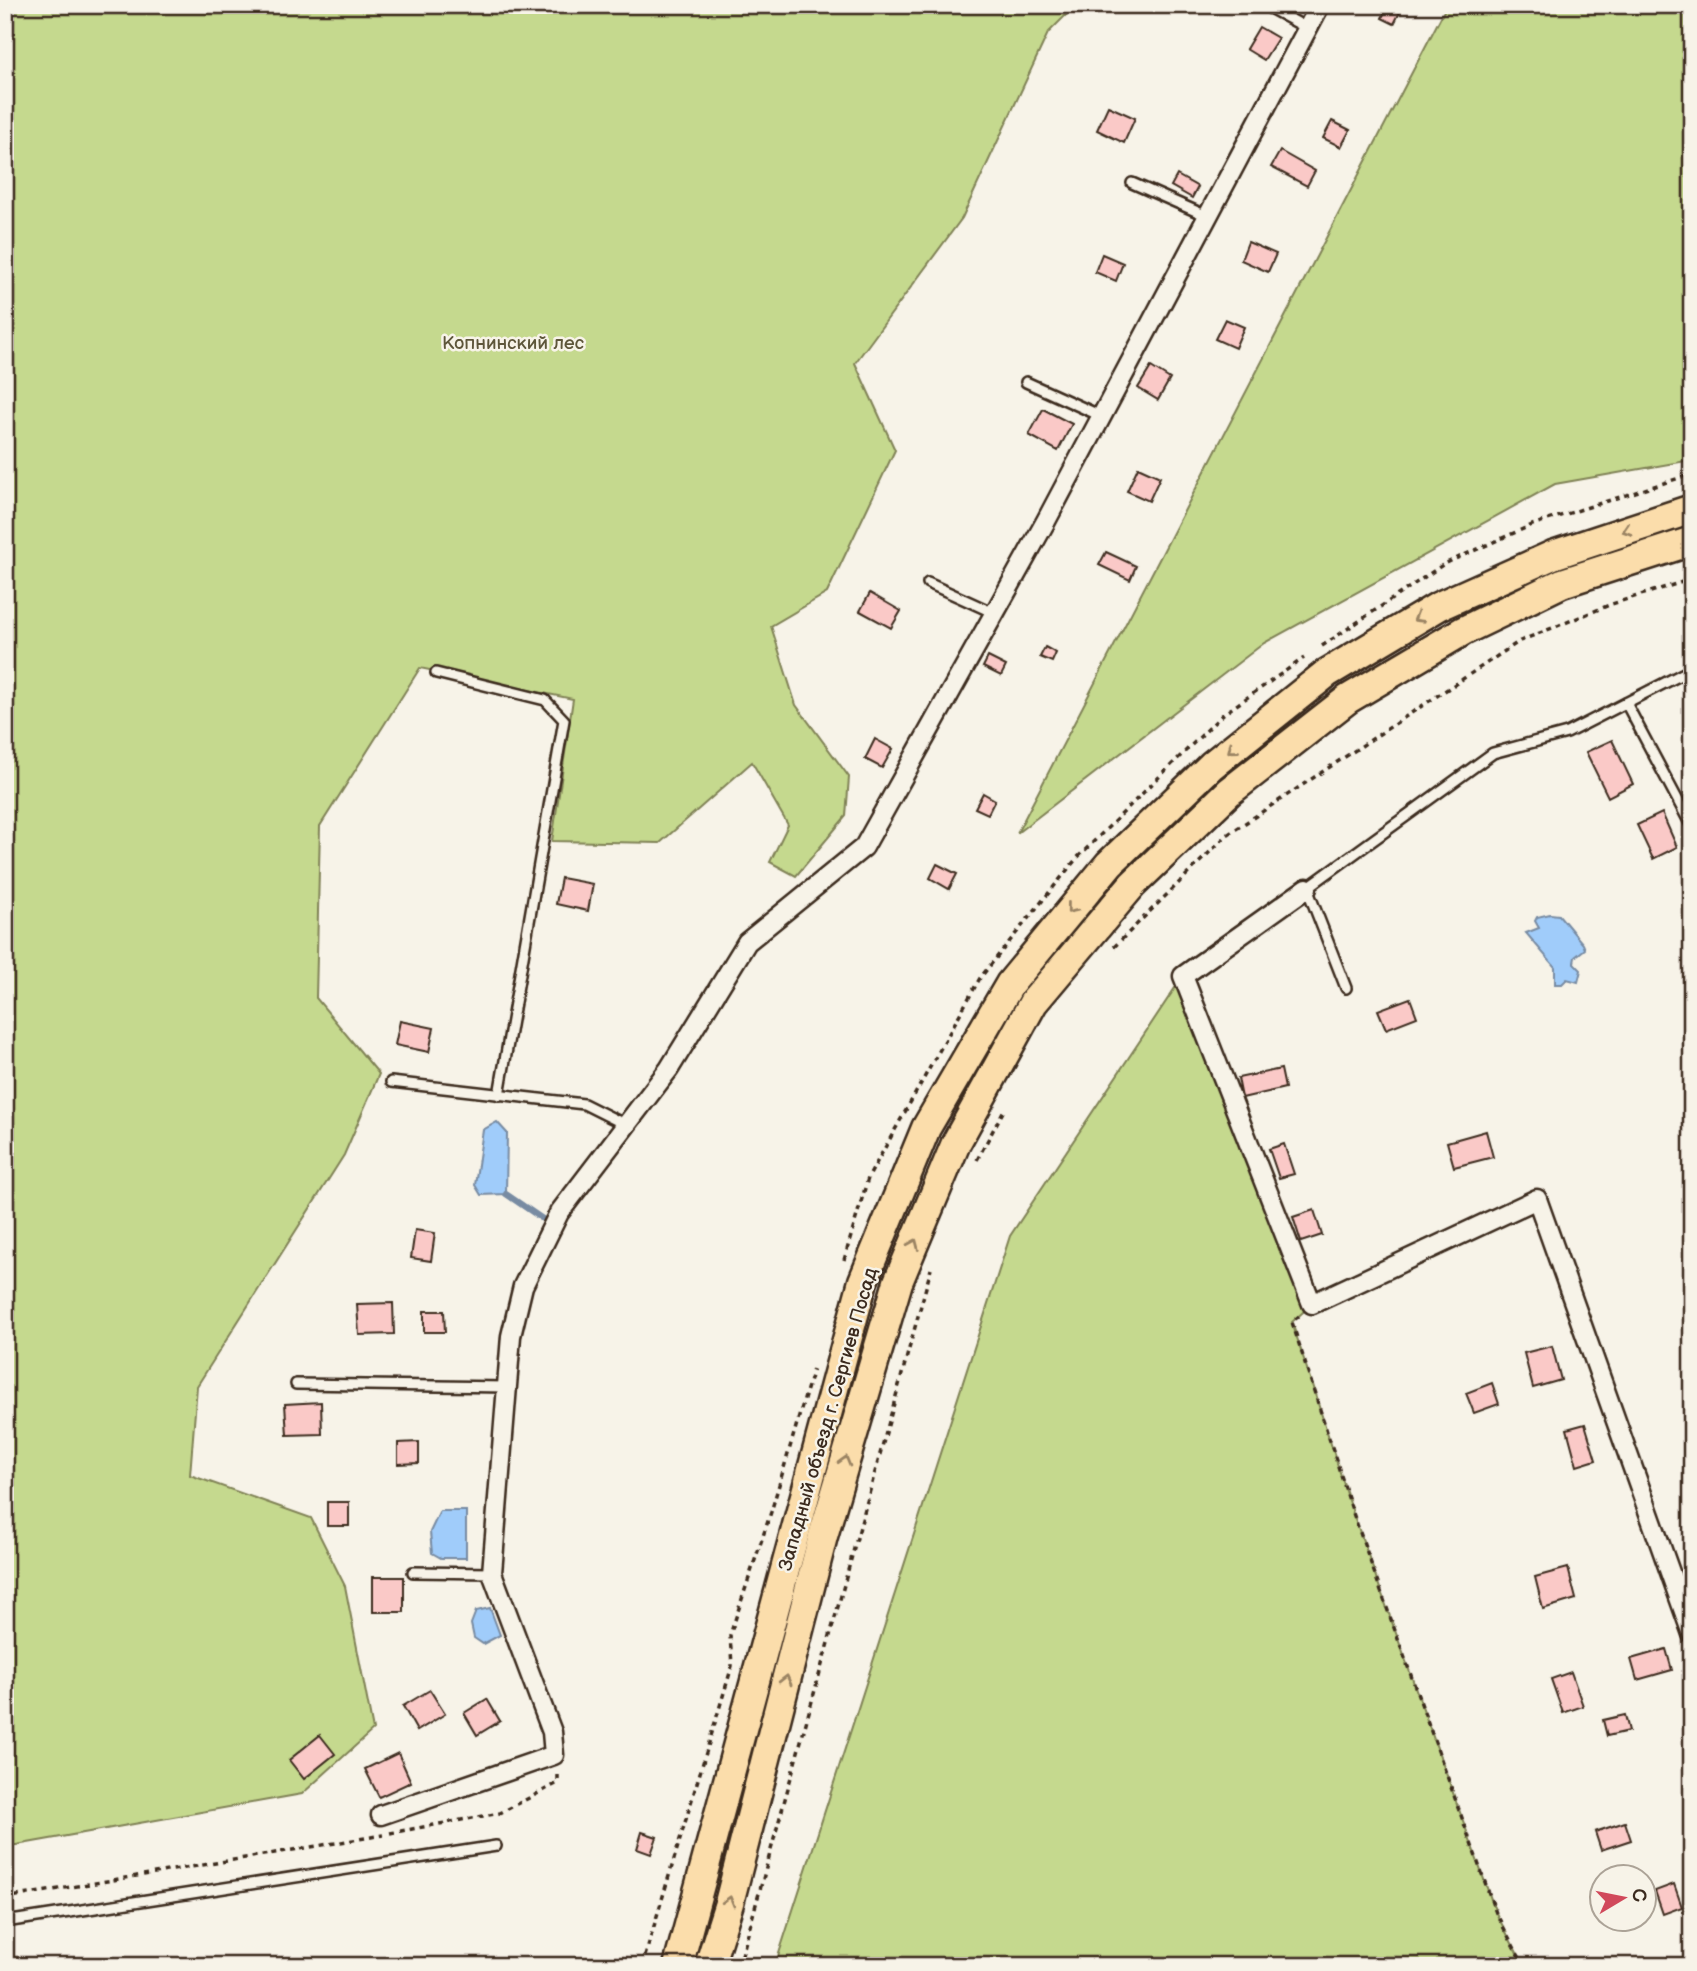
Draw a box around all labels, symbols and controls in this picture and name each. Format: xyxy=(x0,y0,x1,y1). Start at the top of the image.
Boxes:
park label: Копнинский лес xyxy=(442,332,585,355)
one-way arrow xyxy=(1621,522,1633,537)
one-way arrow xyxy=(1412,610,1425,623)
one-way arrow xyxy=(1228,741,1240,754)
one-way arrow xyxy=(1067,902,1080,914)
one-way arrow xyxy=(906,1239,920,1251)
street label: Западный объезд г. Сергиев Посад xyxy=(774,1265,883,1574)
one-way arrow xyxy=(837,1455,852,1467)
one-way arrow xyxy=(778,1674,792,1686)
north arrow xyxy=(1588,1862,1658,1932)
text: С xyxy=(1626,1887,1651,1904)
one-way arrow xyxy=(721,1895,735,1907)

